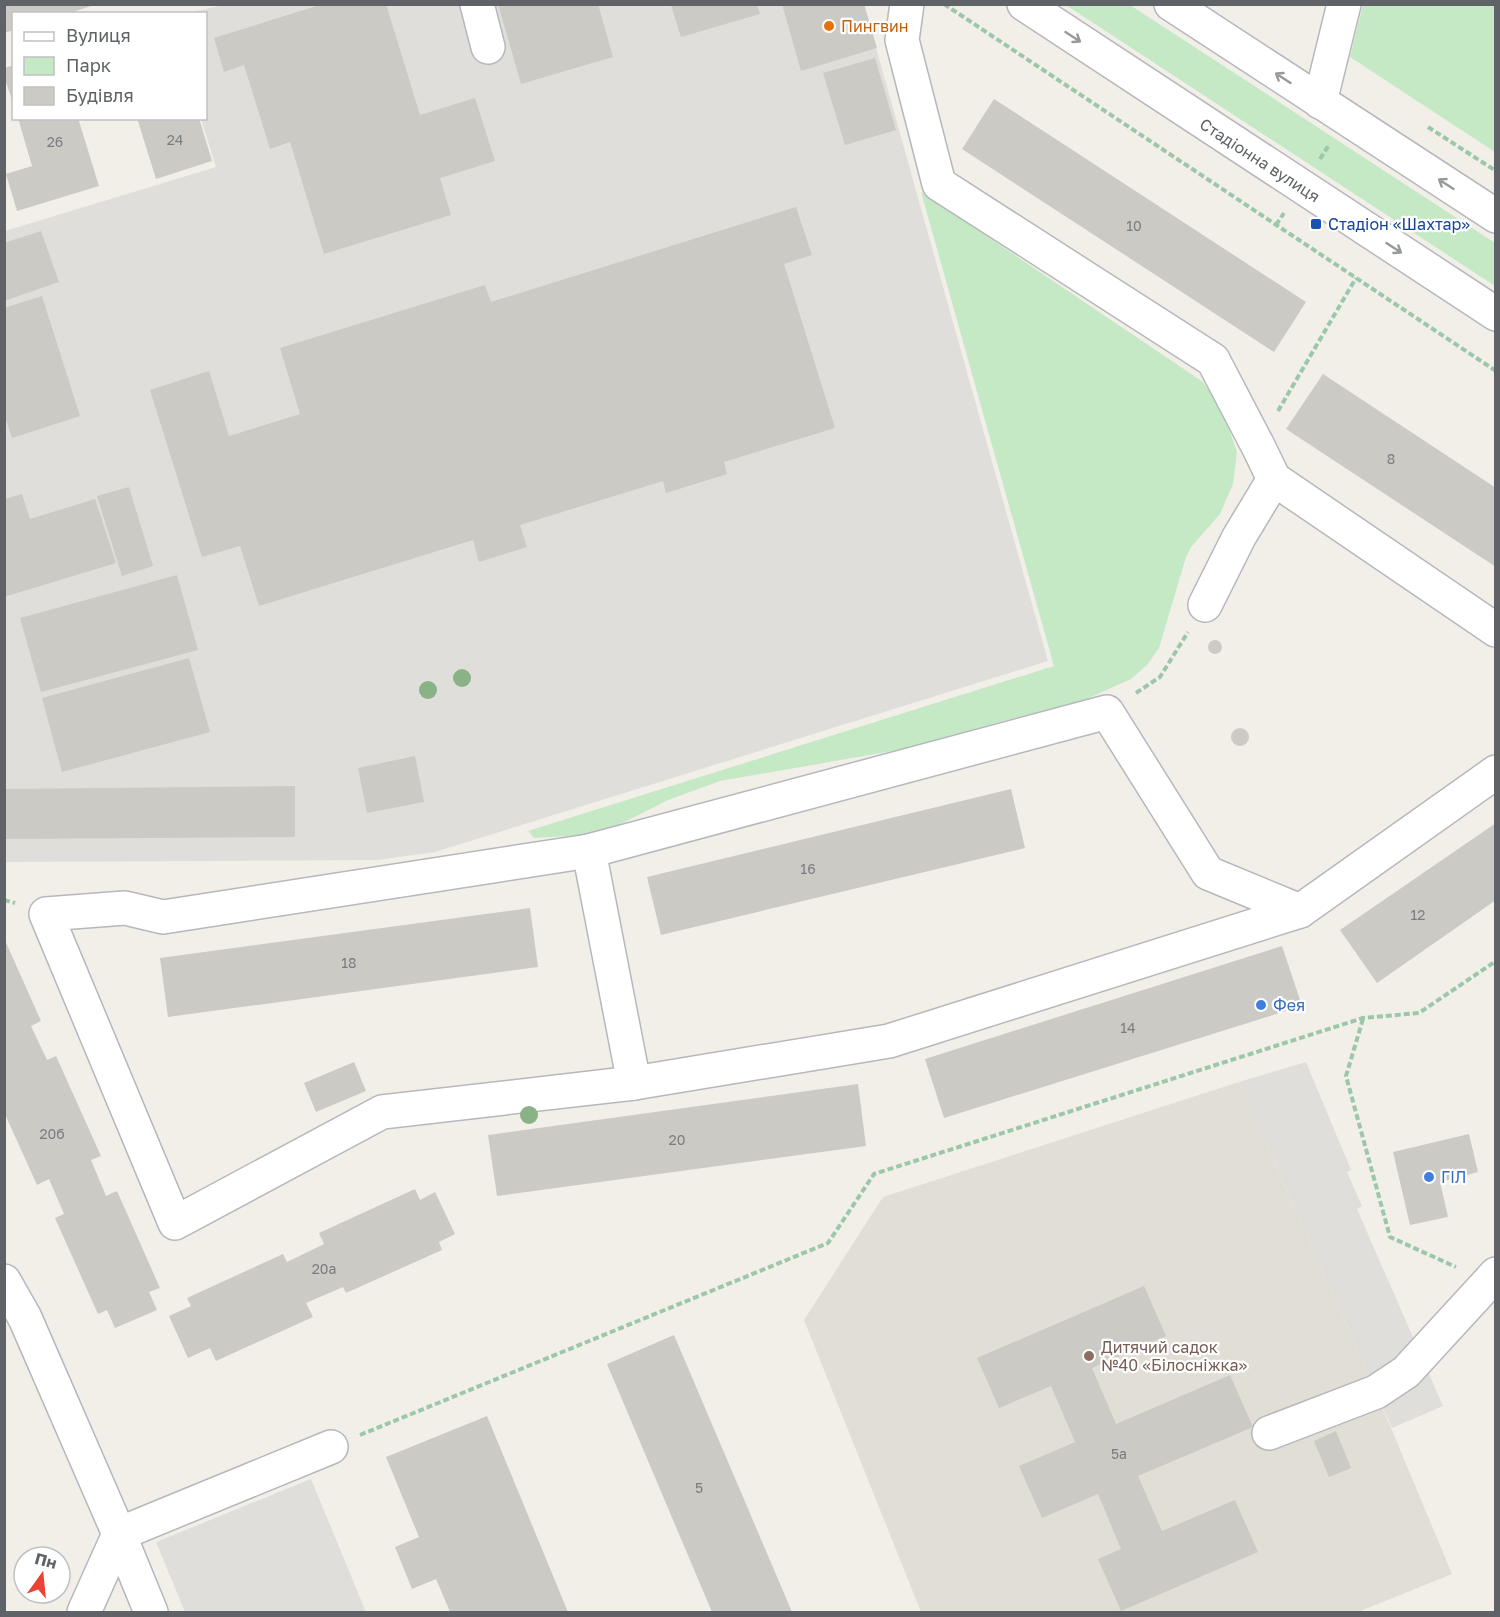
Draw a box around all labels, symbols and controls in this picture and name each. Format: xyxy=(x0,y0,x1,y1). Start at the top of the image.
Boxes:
legend xyxy=(12,12,207,120)
place label: Пингвин xyxy=(841,16,908,36)
marker: Пингвин xyxy=(822,19,836,33)
text: Вулиця xyxy=(66,24,131,46)
one-way arrow xyxy=(1064,31,1081,43)
text: Парк xyxy=(66,54,111,76)
one-way arrow xyxy=(1275,71,1292,83)
text: Будівля xyxy=(66,84,134,106)
street label: Стадіонна вулиця xyxy=(1196,114,1324,206)
house number: 24 xyxy=(167,131,183,148)
house number: 26 xyxy=(47,133,63,150)
one-way arrow xyxy=(1439,178,1455,190)
place label: Стадіон «Шахтар» xyxy=(1328,214,1470,234)
house number: 10 xyxy=(1126,217,1142,234)
marker: Стадіон «Шахтар» xyxy=(1309,217,1323,231)
one-way arrow xyxy=(1385,242,1401,254)
house number: 8 xyxy=(1387,450,1395,467)
house number: 16 xyxy=(800,860,816,877)
house number: 12 xyxy=(1411,906,1425,923)
house number: 18 xyxy=(341,954,357,971)
place label: Фея xyxy=(1273,995,1305,1015)
marker: Фея xyxy=(1254,998,1268,1012)
house number: 14 xyxy=(1120,1019,1136,1036)
house number: 20б xyxy=(39,1125,65,1142)
house number: 20 xyxy=(669,1131,685,1148)
place label: ГІЛ xyxy=(1441,1167,1466,1187)
marker: ГІЛ xyxy=(1422,1170,1436,1184)
house number: 20а xyxy=(312,1260,336,1277)
place label: Дитячий садок №40 «Білосніжка» xyxy=(1101,1337,1248,1375)
marker: Дитячий садок №40 «Білосніжка» xyxy=(1082,1349,1096,1363)
house number: 5а xyxy=(1111,1445,1127,1462)
house number: 5 xyxy=(695,1479,703,1496)
north arrow xyxy=(12,1545,72,1605)
text: Пн xyxy=(33,1548,59,1573)

